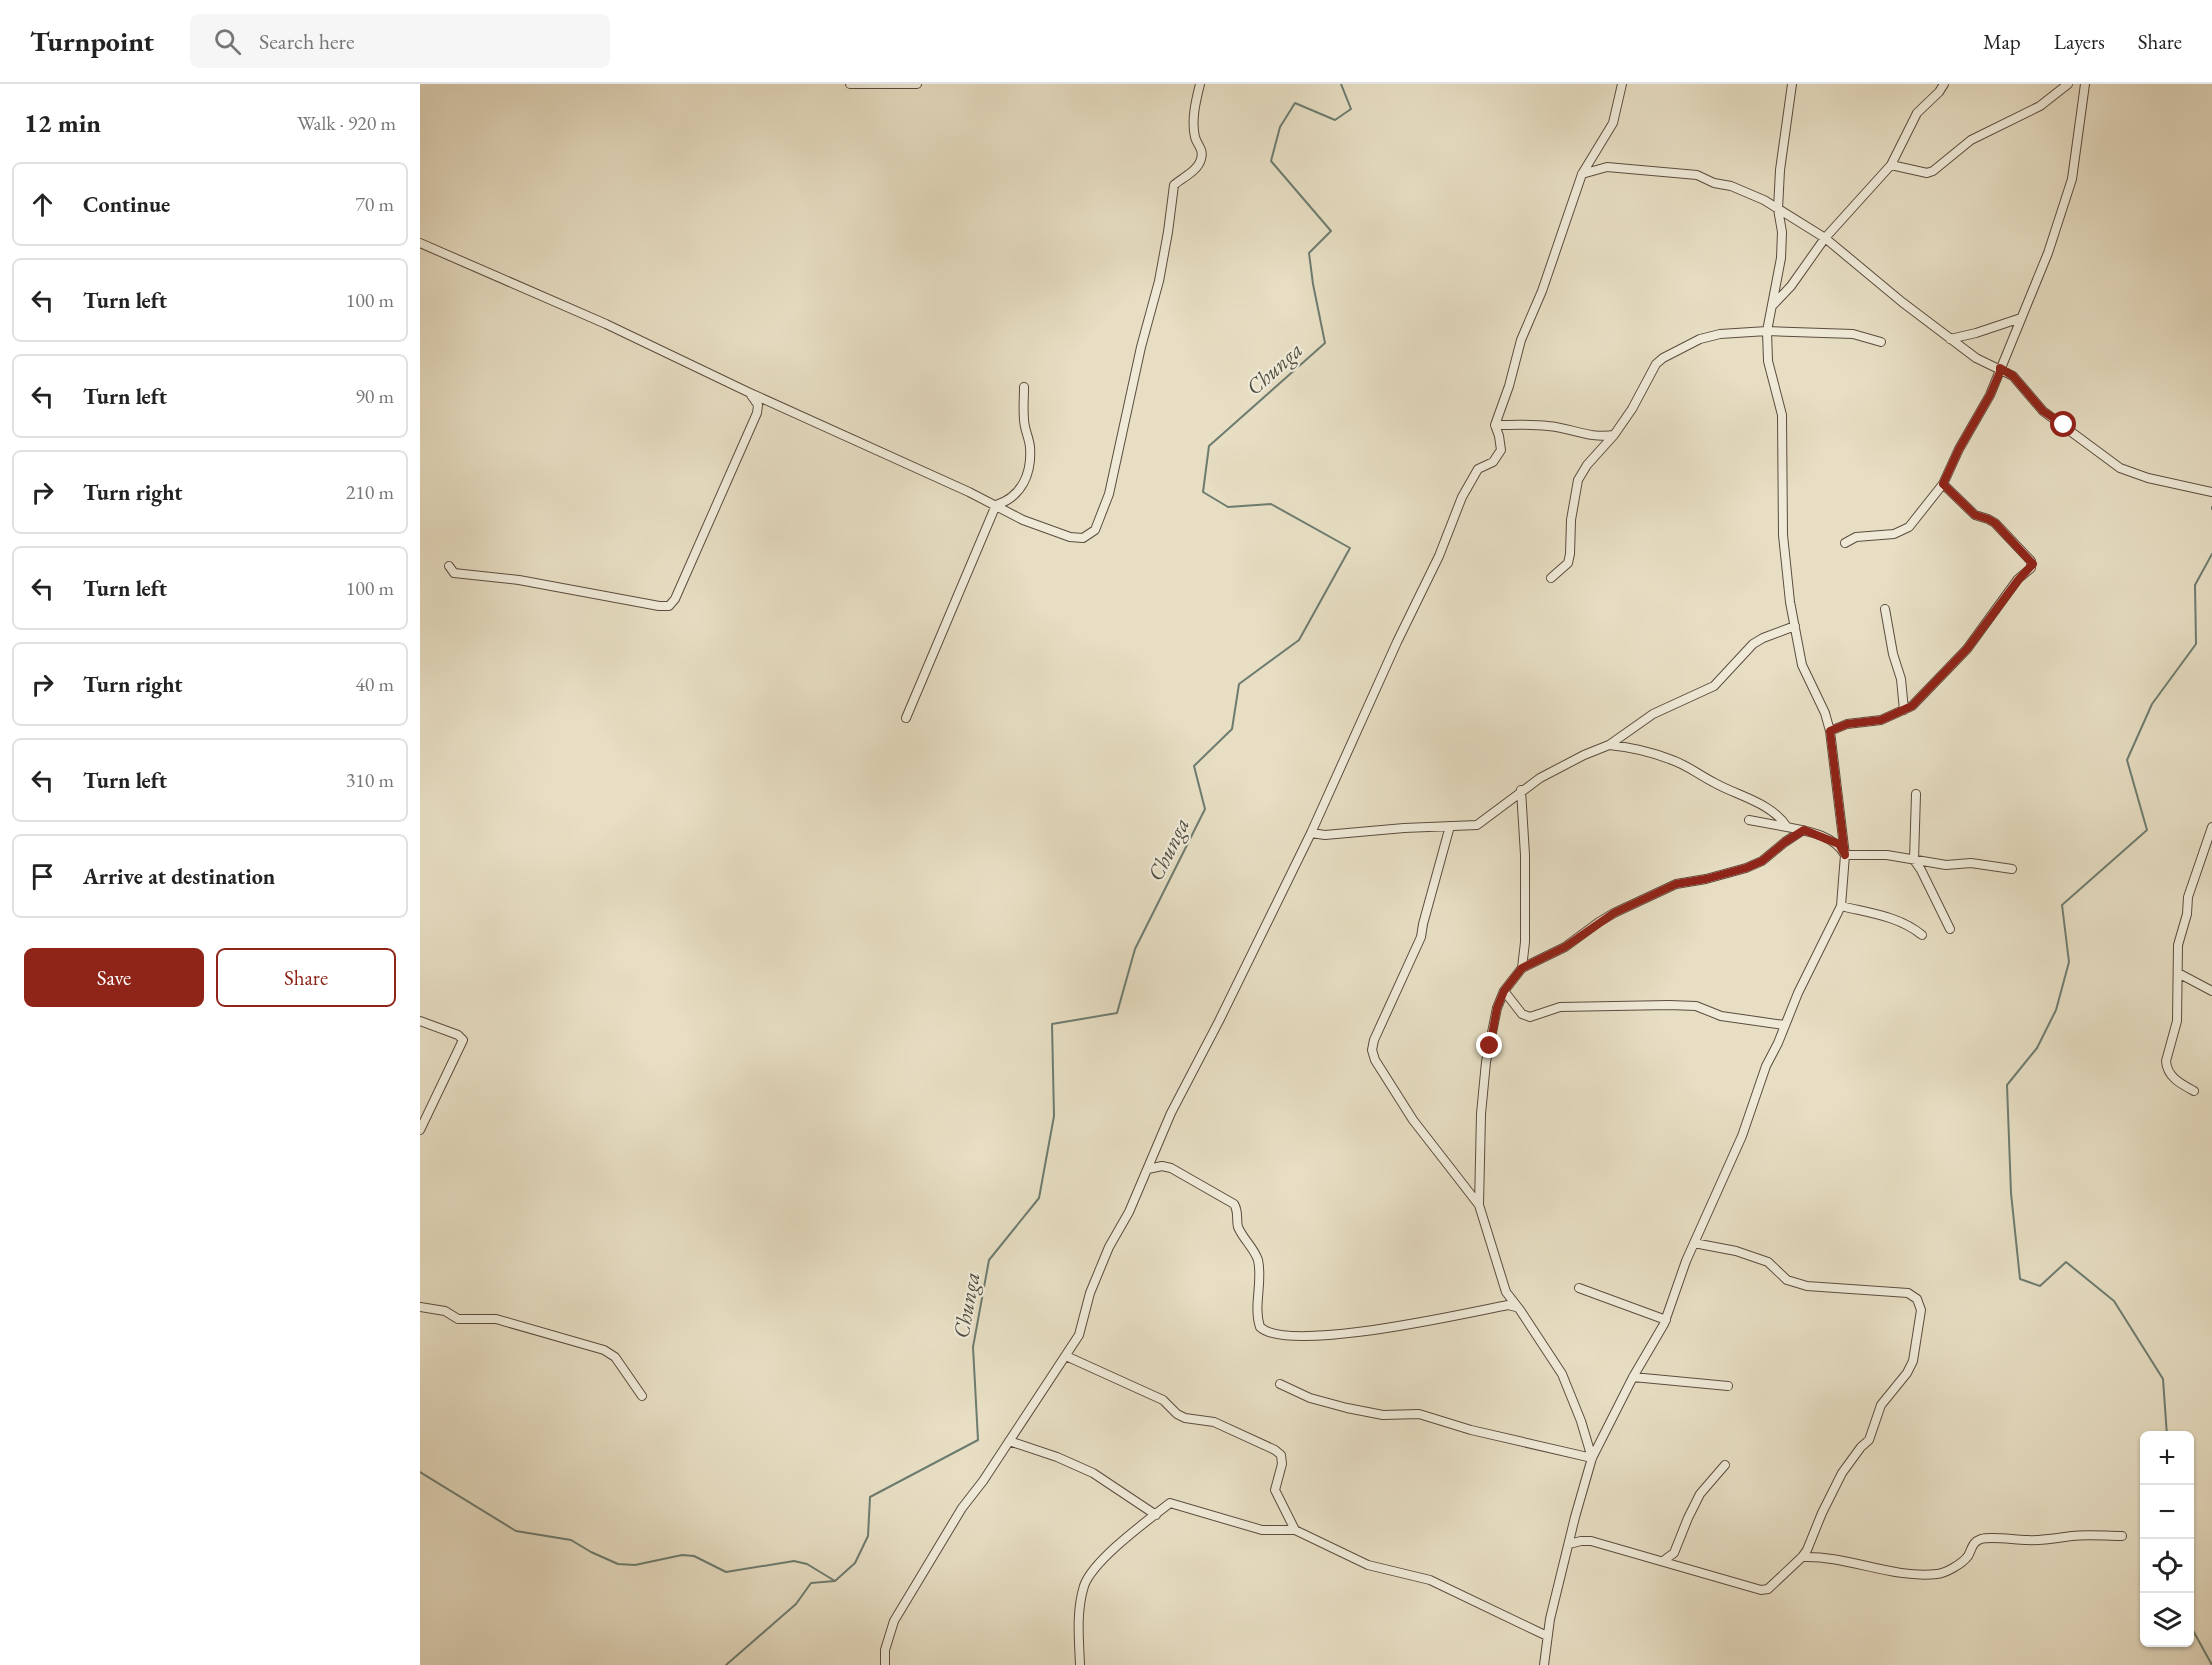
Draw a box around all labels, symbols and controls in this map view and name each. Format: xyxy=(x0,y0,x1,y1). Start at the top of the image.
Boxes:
search box xyxy=(190,14,610,68)
text: Turnpoint xyxy=(30,23,154,59)
icon: search xyxy=(211,25,244,58)
text: Search here xyxy=(259,27,355,56)
text: Map xyxy=(1983,28,2021,55)
text: Layers xyxy=(2054,28,2105,55)
text: Share xyxy=(2138,28,2182,55)
text: 12 min xyxy=(24,106,101,140)
text: Walk · 920 m xyxy=(297,110,396,136)
icon: ahead xyxy=(26,188,59,221)
text: Continue xyxy=(83,190,170,219)
text: 70 m xyxy=(355,191,394,217)
icon: left xyxy=(26,284,59,317)
text: Turn left xyxy=(83,286,167,315)
text: 100 m xyxy=(346,287,394,313)
water label: Chunga xyxy=(1240,335,1309,401)
icon: left xyxy=(26,380,59,413)
text: Turn left xyxy=(83,382,167,411)
text: 90 m xyxy=(355,383,394,409)
route start xyxy=(2050,411,2076,437)
icon: right xyxy=(26,476,59,509)
text: Turn right xyxy=(83,478,182,507)
text: 210 m xyxy=(346,479,394,505)
icon: left xyxy=(26,572,59,605)
text: Turn left xyxy=(83,574,167,603)
text: 100 m xyxy=(346,575,394,601)
icon: right xyxy=(26,668,59,701)
text: Turn right xyxy=(83,670,182,699)
text: 40 m xyxy=(355,671,394,697)
icon: left xyxy=(26,764,59,797)
text: Turn left xyxy=(83,766,167,795)
text: 310 m xyxy=(346,767,394,793)
water label: Chunga xyxy=(1141,813,1196,885)
icon: arrive xyxy=(26,860,59,893)
text: Arrive at destination xyxy=(83,862,275,891)
button: Save xyxy=(24,948,204,1007)
button: Share xyxy=(216,948,396,1007)
route end xyxy=(1476,1032,1502,1058)
water label: Chunga xyxy=(946,1270,987,1340)
map controls xyxy=(2140,1431,2194,1647)
button: + xyxy=(2140,1431,2194,1485)
button: − xyxy=(2140,1485,2194,1539)
button: locate xyxy=(2140,1539,2194,1593)
button: layers xyxy=(2140,1593,2194,1647)

